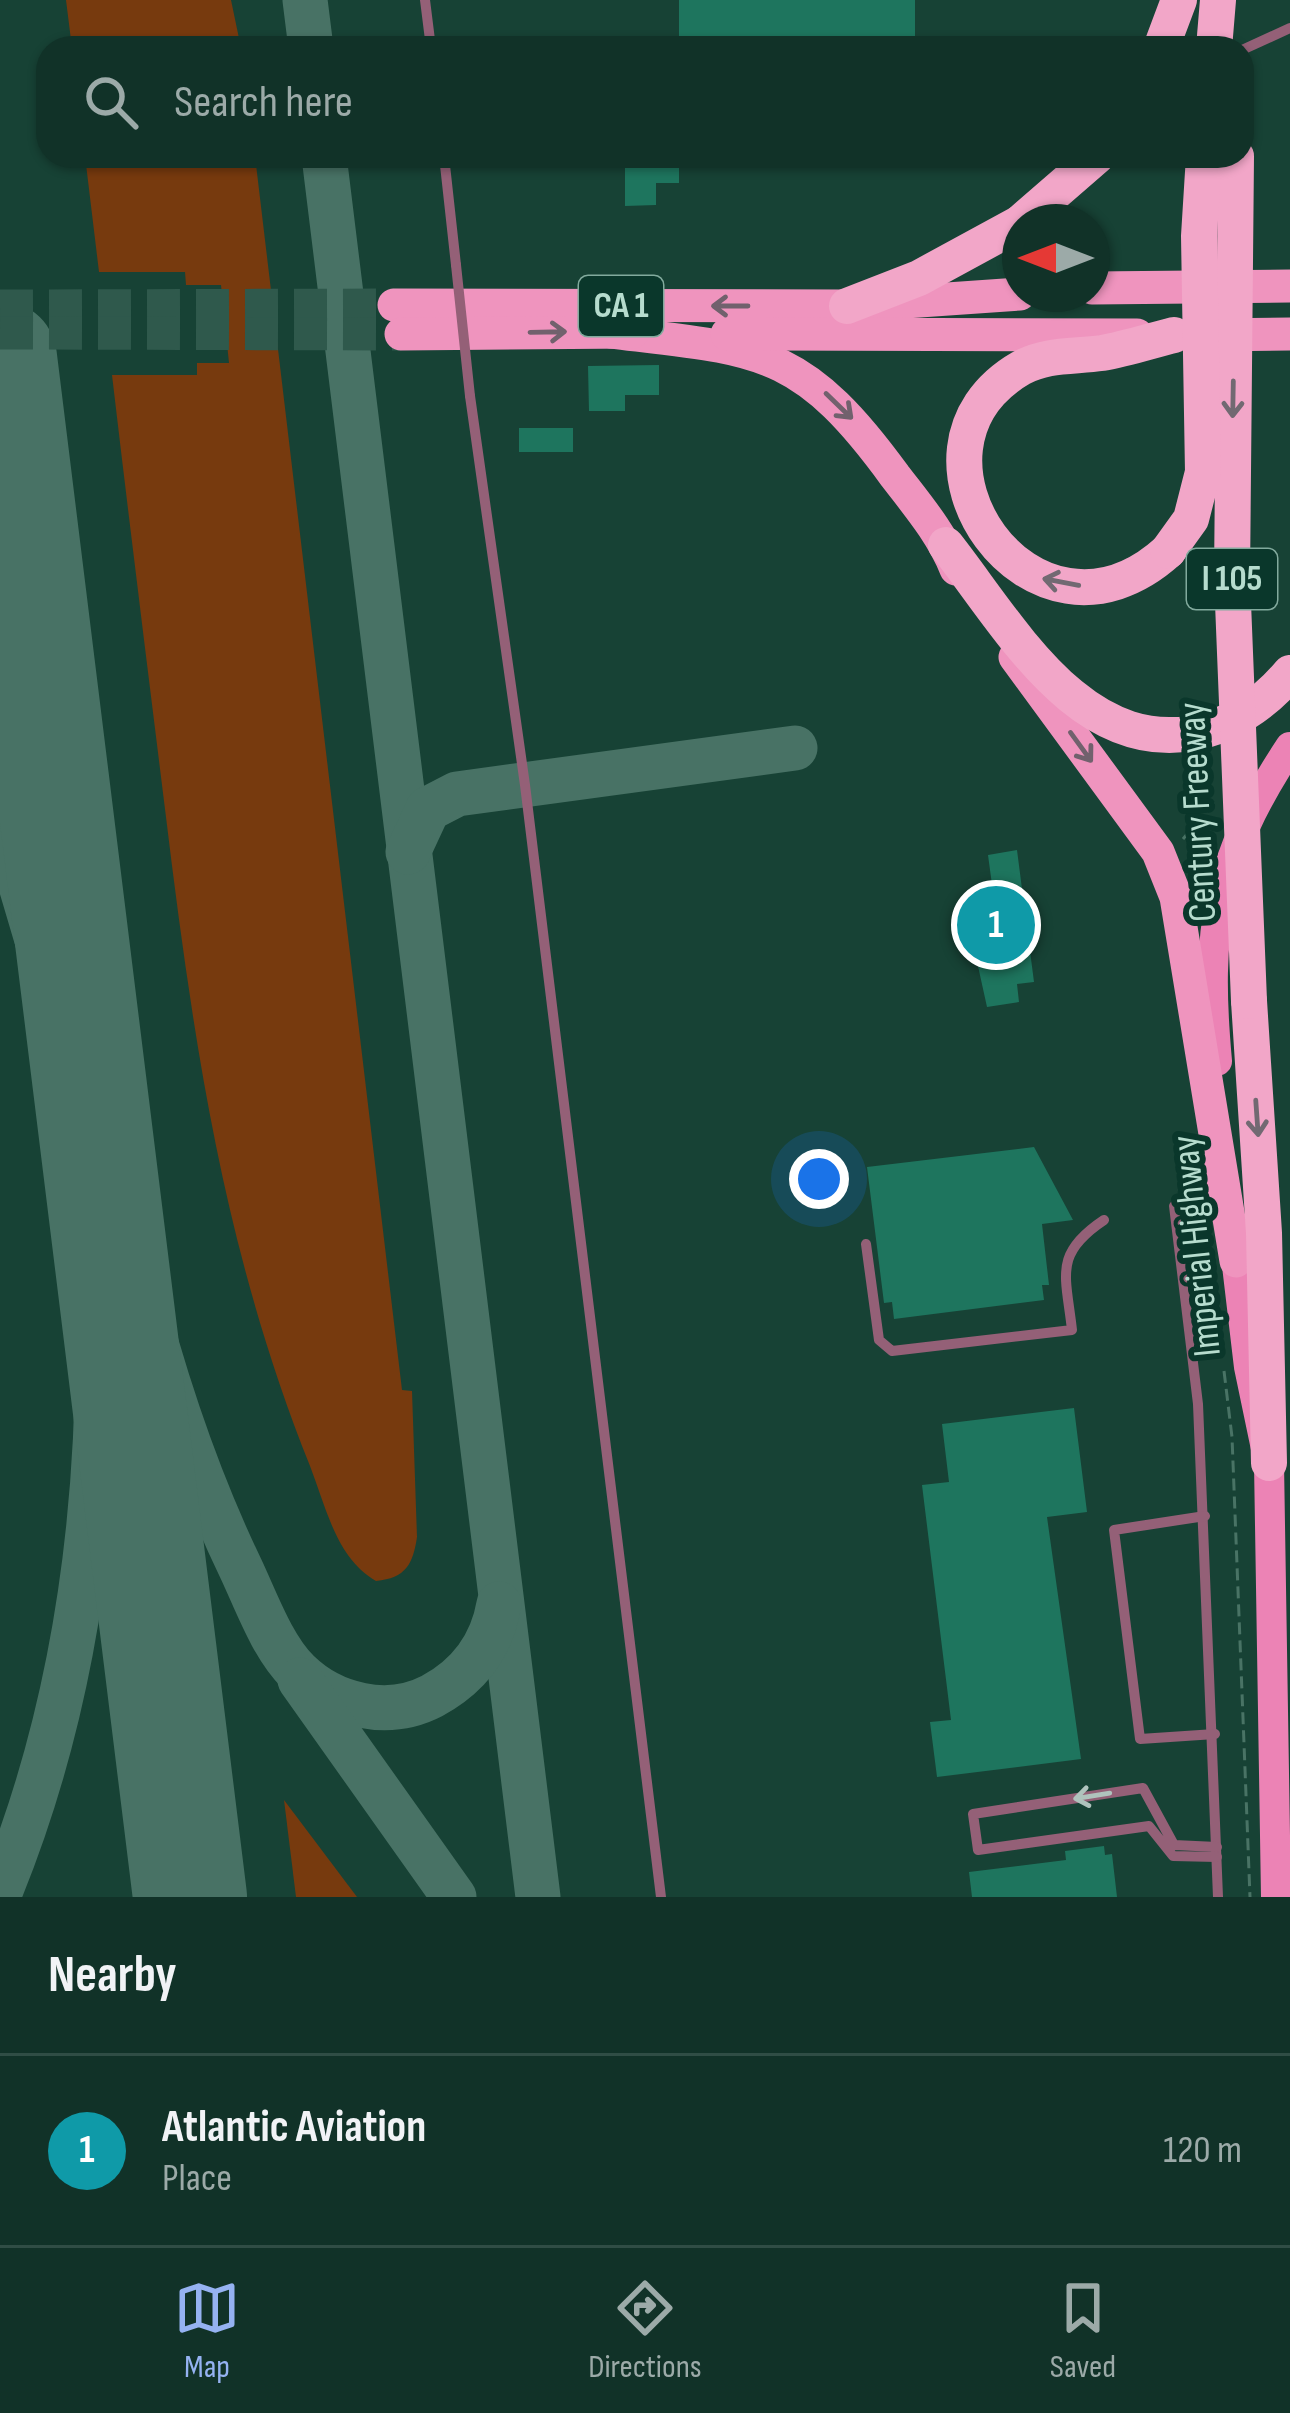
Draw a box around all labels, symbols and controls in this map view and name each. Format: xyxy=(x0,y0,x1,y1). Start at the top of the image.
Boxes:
search box xyxy=(36,36,1254,168)
icon: search xyxy=(78,69,144,135)
text: Search here xyxy=(174,75,353,130)
north arrow xyxy=(1002,204,1110,312)
road number: CA 1 xyxy=(579,276,663,336)
one-way arrow xyxy=(711,295,750,317)
one-way arrow xyxy=(528,321,567,343)
one-way arrow xyxy=(1222,379,1245,418)
one-way arrow xyxy=(823,391,853,421)
road number: I 105 xyxy=(1187,549,1277,609)
one-way arrow xyxy=(1043,570,1082,592)
street label: Century Freeway xyxy=(1169,701,1227,923)
one-way arrow xyxy=(1067,730,1093,763)
pin: 1 xyxy=(957,880,1035,970)
one-way arrow xyxy=(1245,1098,1268,1137)
street label: Imperial Highway xyxy=(1162,1133,1232,1359)
your location xyxy=(789,1149,849,1209)
one-way arrow xyxy=(1073,1785,1112,1808)
text: Nearby xyxy=(48,1945,177,2006)
text: Atlantic Aviation xyxy=(162,2100,426,2155)
text: 1 xyxy=(79,2127,95,2174)
text: 120 m xyxy=(1163,2127,1242,2174)
text: Place xyxy=(162,2155,232,2202)
tab: Map xyxy=(174,2275,240,2387)
tab: Directions xyxy=(588,2275,702,2387)
tab: Saved xyxy=(1050,2275,1116,2387)

